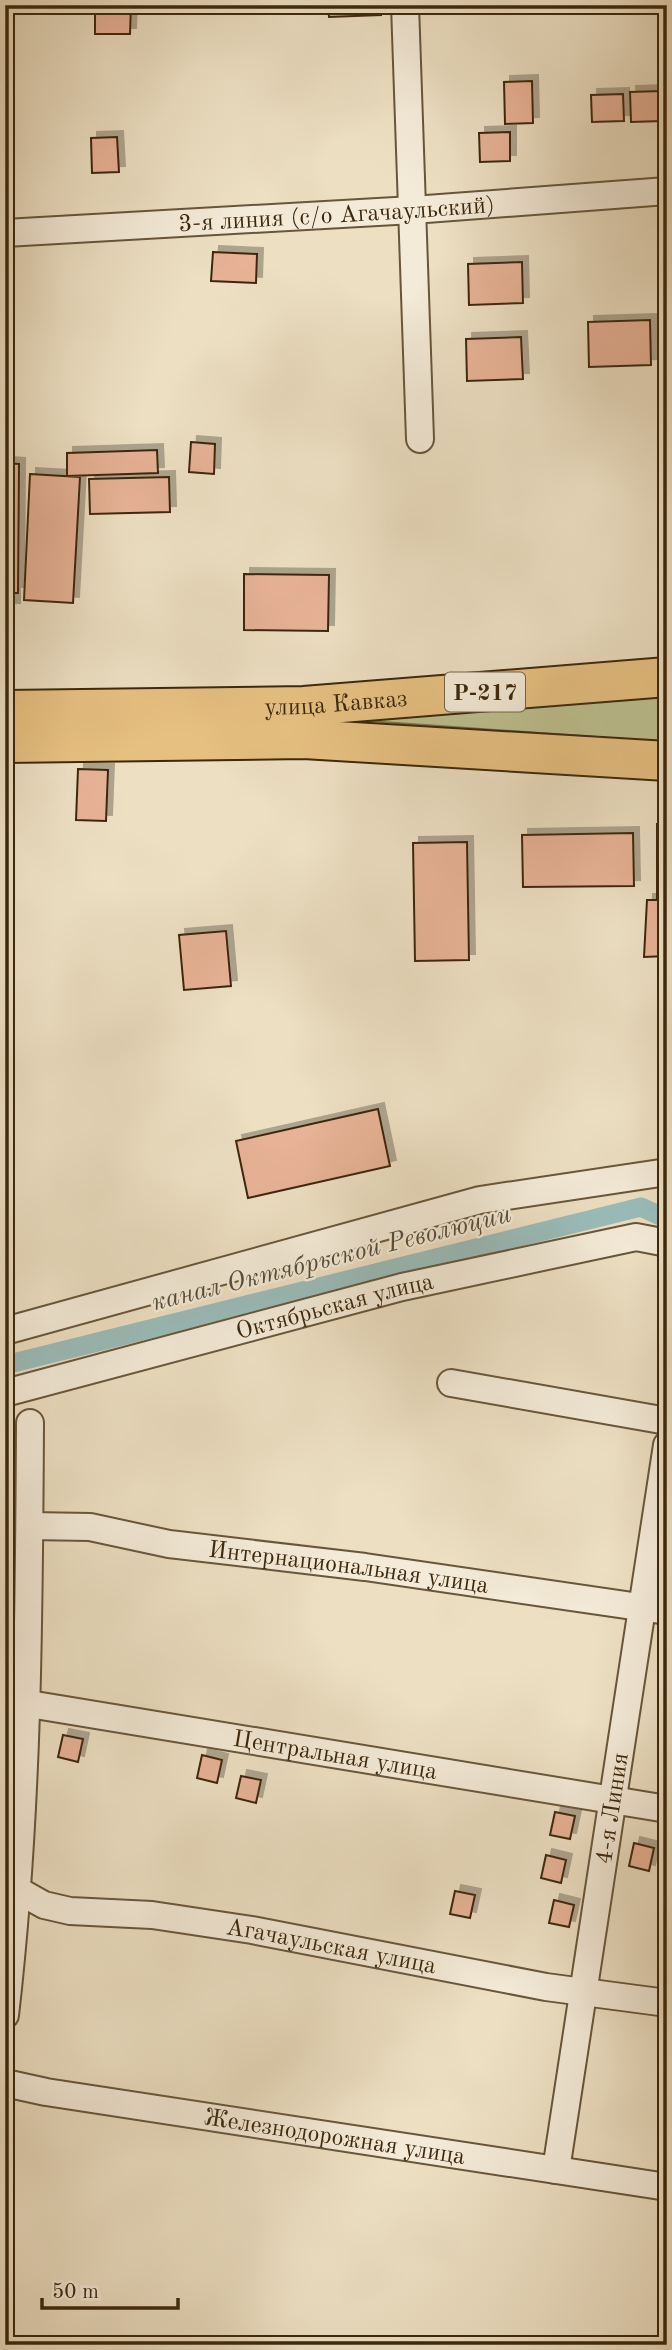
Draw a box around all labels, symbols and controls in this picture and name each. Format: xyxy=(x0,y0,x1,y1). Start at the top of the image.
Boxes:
street label: 3-я линия (с/о Агачаульский) xyxy=(178,194,496,237)
road number: Р-217 xyxy=(445,672,525,712)
street label: улица Кавказ xyxy=(264,688,408,721)
water label: канал Октябрьской Революции xyxy=(149,1202,514,1316)
street label: Октябрьская улица xyxy=(234,1271,436,1345)
street label: Интернациональная улица xyxy=(207,1539,490,1599)
street label: Центральная улица xyxy=(231,1728,439,1785)
street label: 4-я Линия xyxy=(593,1751,634,1866)
street label: Агачаульская улица xyxy=(224,1916,438,1979)
street label: Железнодорожная улица xyxy=(202,2106,467,2170)
scale bar xyxy=(42,2266,178,2310)
text: 50 m xyxy=(52,2282,99,2303)

